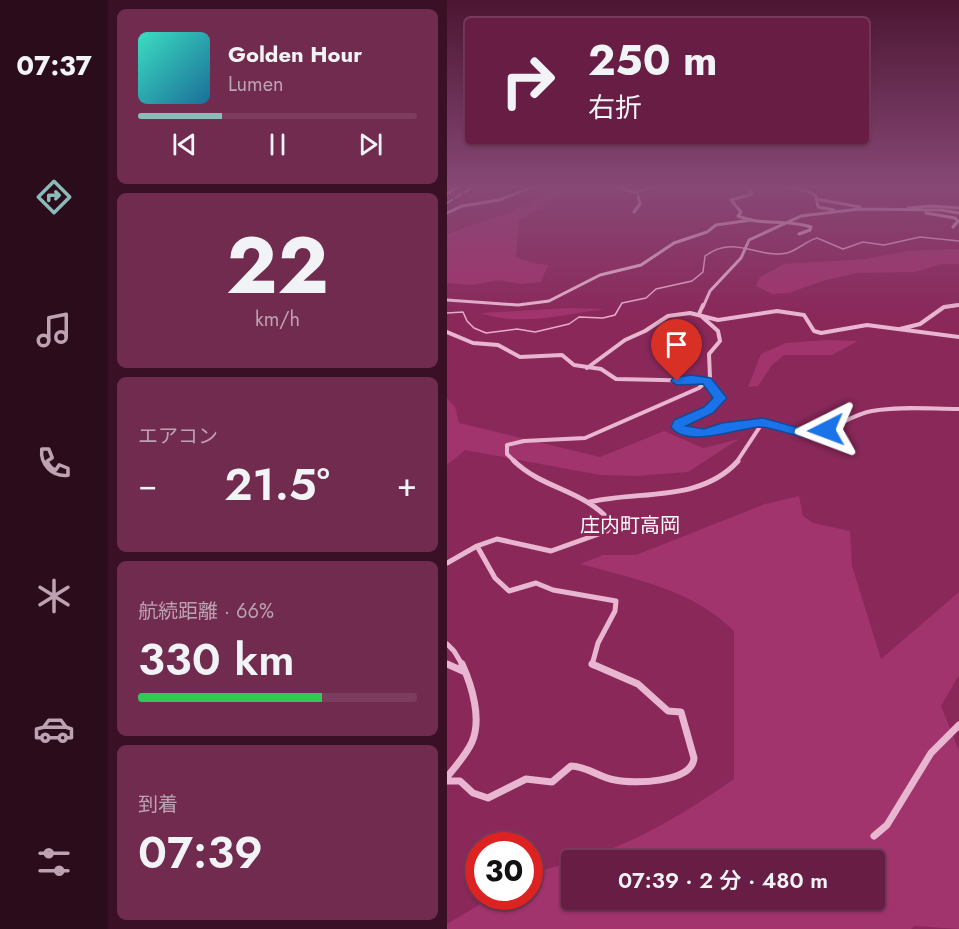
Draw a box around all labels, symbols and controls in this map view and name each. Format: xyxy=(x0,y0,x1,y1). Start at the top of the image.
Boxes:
text: 250 m xyxy=(588,30,718,91)
text: Golden Hour xyxy=(228,38,362,70)
icon: right xyxy=(489,42,567,120)
text: 07:37 xyxy=(16,46,92,85)
text: Lumen xyxy=(228,70,284,99)
text: 右折 xyxy=(588,88,642,127)
icon: previous xyxy=(168,128,201,161)
icon: pause xyxy=(261,128,294,161)
icon: next xyxy=(354,128,387,161)
icon: directions xyxy=(33,176,75,218)
text: 22 xyxy=(226,210,329,322)
text: km/h xyxy=(255,305,300,334)
icon: music xyxy=(33,309,75,351)
pin xyxy=(651,319,702,381)
icon: arrive xyxy=(660,328,693,361)
position arrow xyxy=(794,398,858,462)
text: エアコン xyxy=(138,422,218,451)
icon: phone xyxy=(33,442,75,484)
text: 21.5° xyxy=(224,452,330,517)
text: − xyxy=(138,461,157,508)
text: + xyxy=(397,461,417,508)
district label: 庄内町高岡 xyxy=(580,511,680,540)
icon: climate xyxy=(33,575,75,617)
text: 航続距離 · 66% xyxy=(138,597,274,626)
text: 330 km xyxy=(138,627,295,692)
icon: car xyxy=(33,708,75,750)
text: 到着 xyxy=(138,790,178,819)
text: 07:39 xyxy=(138,820,263,885)
speed limit sign: 30 xyxy=(465,832,543,910)
icon: filters xyxy=(33,841,75,883)
text: 07:39 · 2 分 · 480 m xyxy=(618,864,828,896)

